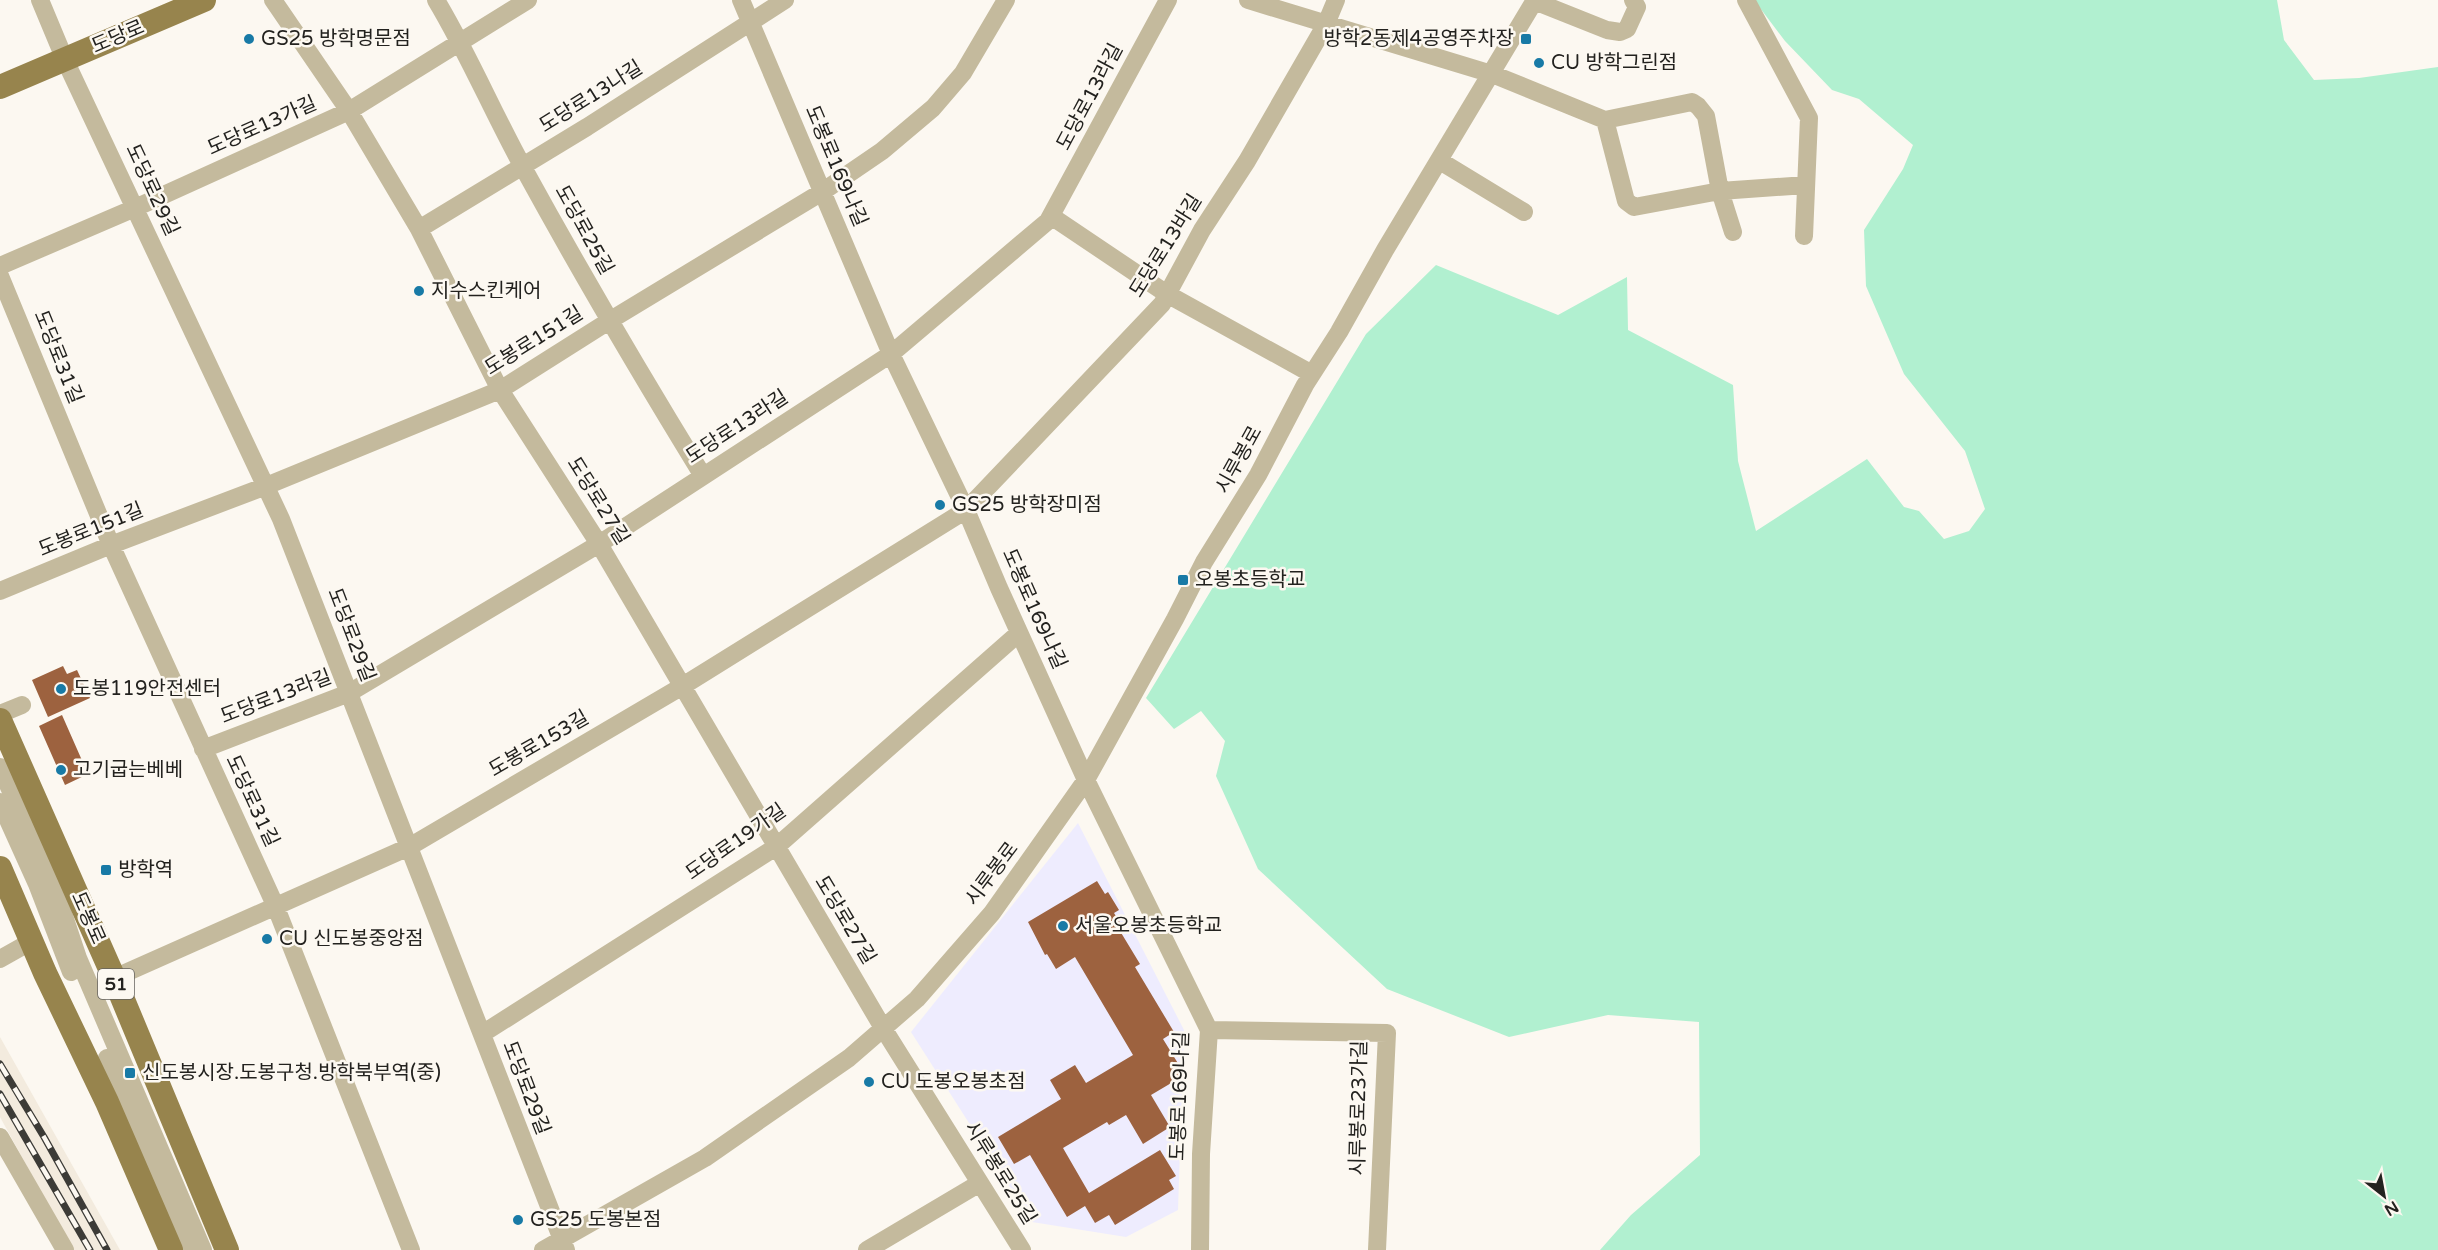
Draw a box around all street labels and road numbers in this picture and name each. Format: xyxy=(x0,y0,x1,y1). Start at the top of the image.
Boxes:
street label: 도당로 xyxy=(88,15,148,59)
street label: 도당로13라길 xyxy=(1052,40,1128,154)
street label: 도당로13나길 xyxy=(535,56,647,138)
street label: 도당로13가길 xyxy=(204,91,320,161)
street label: 도봉로169나길 xyxy=(800,102,872,230)
street label: 도당로29길 xyxy=(120,140,184,240)
street label: 도당로25길 xyxy=(550,181,618,279)
street label: 도당로13바길 xyxy=(1125,190,1207,302)
street label: 도봉로151길 xyxy=(480,301,588,381)
street label: 도당로31길 xyxy=(28,307,88,407)
street label: 도당로13라길 xyxy=(681,385,793,469)
street label: 시루봉로 xyxy=(1211,422,1267,498)
street label: 도당로27길 xyxy=(562,453,634,549)
street label: 도봉로151길 xyxy=(35,498,147,562)
street label: 도봉로169나길 xyxy=(997,545,1071,673)
street label: 도당로29길 xyxy=(322,585,380,685)
street label: 도당로13라길 xyxy=(217,665,335,729)
street label: 도봉로153길 xyxy=(485,706,593,782)
street label: 도당로31길 xyxy=(220,751,284,851)
street label: 도당로19가길 xyxy=(681,799,791,885)
street label: 시루봉로 xyxy=(960,837,1024,911)
street label: 도당로27길 xyxy=(809,872,881,968)
street label: 도봉로 xyxy=(66,888,110,948)
road number: 51 xyxy=(98,969,134,999)
street label: 도봉로169나길 xyxy=(1166,1031,1194,1161)
street label: 도당로29길 xyxy=(497,1038,555,1138)
street label: 시루봉로23가길 xyxy=(1346,1040,1372,1176)
street label: 시루봉로25길 xyxy=(959,1117,1041,1229)

